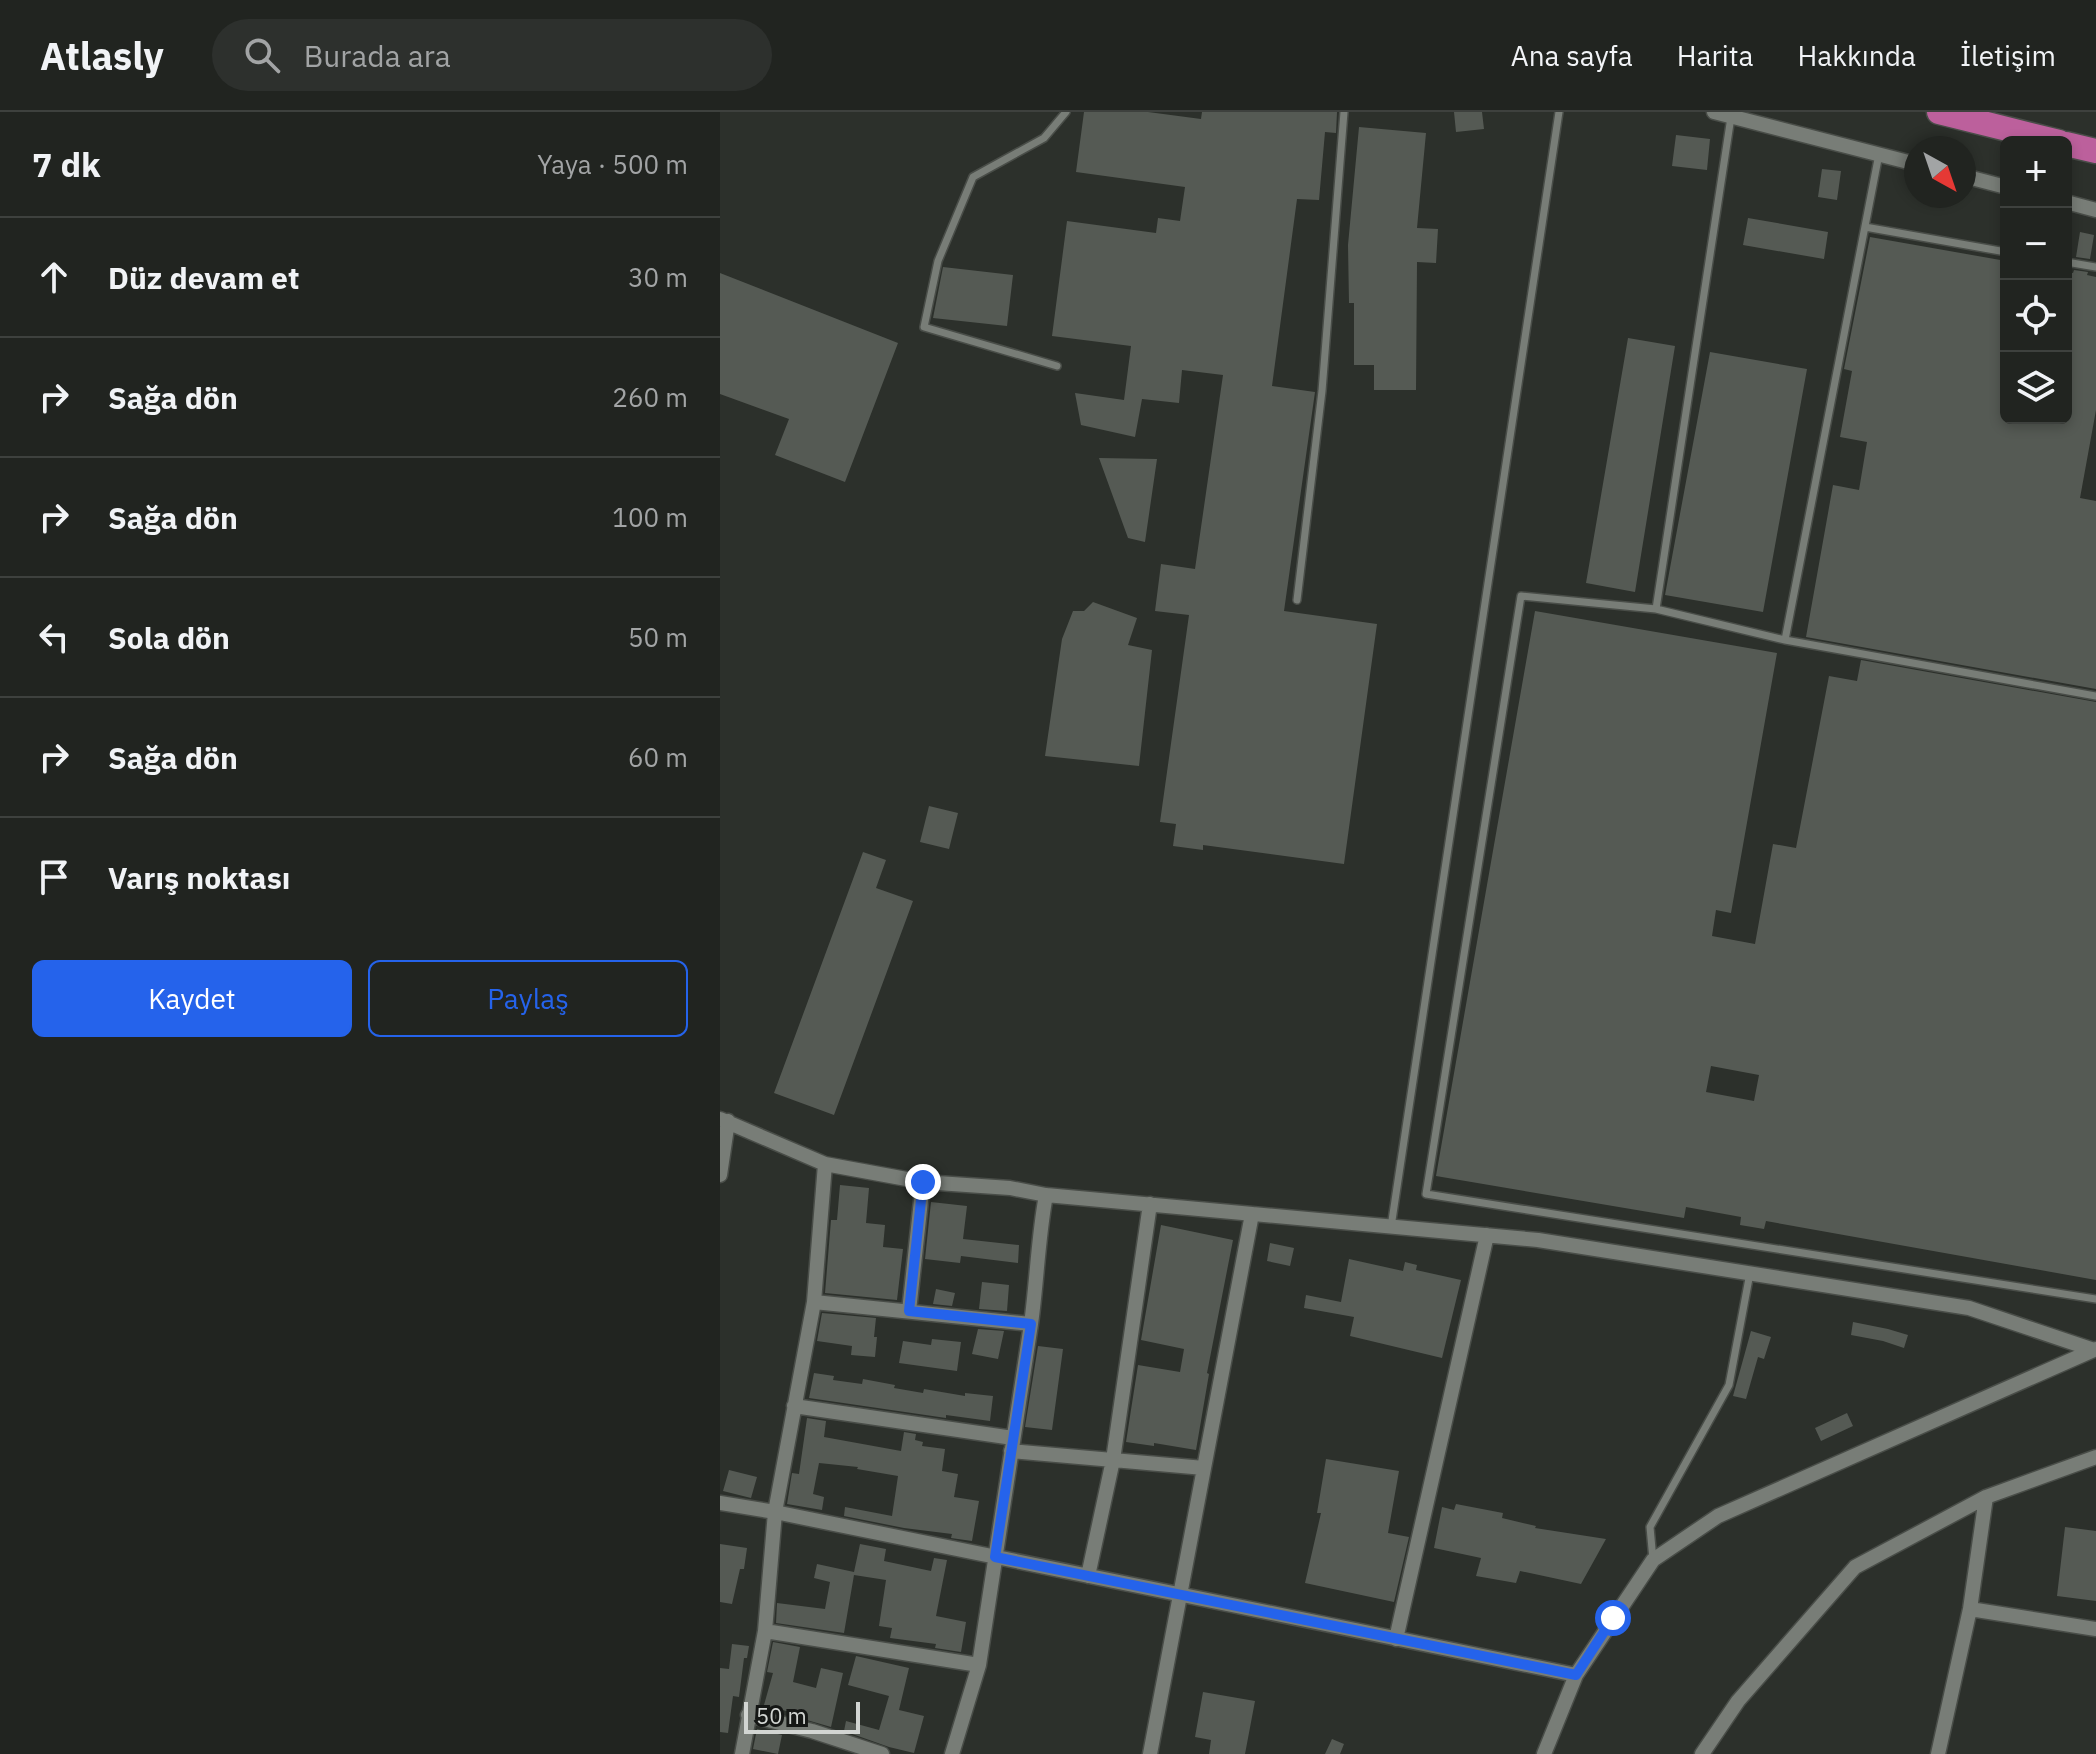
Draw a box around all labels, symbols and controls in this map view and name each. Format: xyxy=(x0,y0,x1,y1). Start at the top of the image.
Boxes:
search box xyxy=(212,19,772,91)
text: Atlasly xyxy=(40,31,164,80)
icon: search xyxy=(240,33,284,77)
text: Burada ara xyxy=(304,36,451,75)
text: Ana sayfa xyxy=(1511,37,1633,74)
text: Harita xyxy=(1677,37,1754,74)
text: Hakkında xyxy=(1798,37,1916,74)
text: İletişim xyxy=(1960,37,2056,74)
north arrow xyxy=(1904,136,1976,208)
map controls xyxy=(2000,136,2072,424)
button: + xyxy=(2000,136,2072,208)
text: 7 dk xyxy=(32,142,101,186)
text: Yaya · 500 m xyxy=(537,147,688,181)
button: − xyxy=(2000,208,2072,280)
icon: ahead xyxy=(32,255,76,299)
text: Düz devam et xyxy=(108,258,299,297)
text: 30 m xyxy=(628,260,688,294)
button: locate xyxy=(2000,280,2072,352)
button: layers xyxy=(2000,352,2072,424)
icon: right xyxy=(32,375,76,419)
text: Sağa dön xyxy=(108,378,238,417)
text: 260 m xyxy=(612,380,688,414)
icon: right xyxy=(32,495,76,539)
text: Sağa dön xyxy=(108,498,238,537)
text: 100 m xyxy=(612,500,688,534)
icon: left xyxy=(32,615,76,659)
text: Sola dön xyxy=(108,618,230,657)
text: 50 m xyxy=(628,620,688,654)
icon: right xyxy=(32,735,76,779)
text: Sağa dön xyxy=(108,738,238,777)
text: 60 m xyxy=(628,740,688,774)
icon: arrive xyxy=(32,855,76,899)
text: Varış noktası xyxy=(108,858,290,897)
button: Kaydet xyxy=(32,960,352,1037)
button: Paylaş xyxy=(368,960,688,1037)
route end xyxy=(905,1164,941,1200)
route start xyxy=(1595,1600,1631,1636)
scale bar xyxy=(744,1698,860,1734)
text: 50 m xyxy=(756,1701,807,1730)

